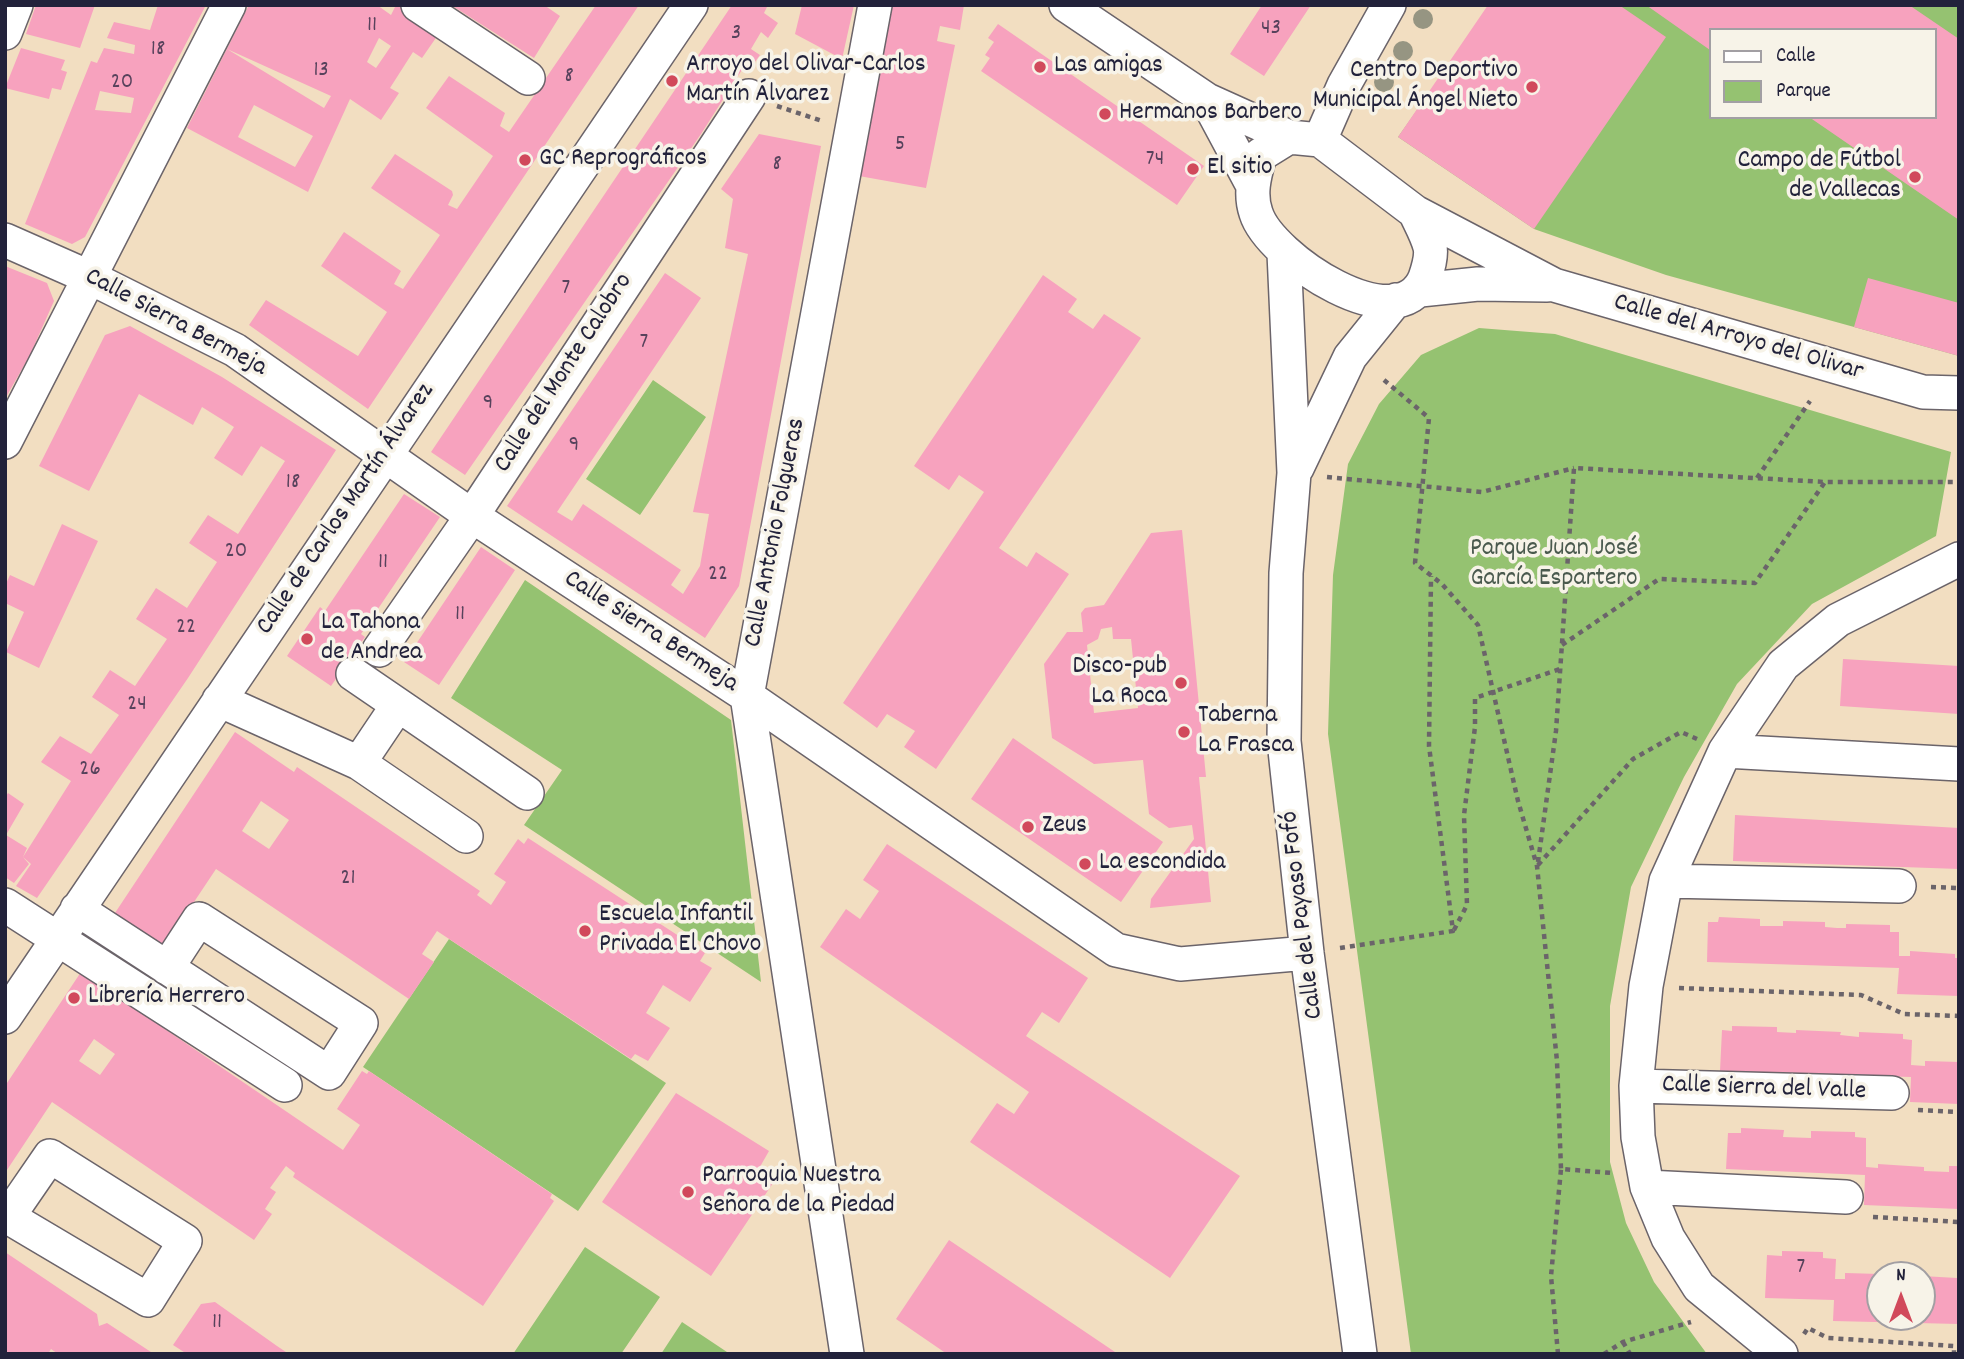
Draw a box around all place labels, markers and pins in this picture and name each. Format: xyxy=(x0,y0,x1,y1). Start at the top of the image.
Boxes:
place label: Arroyo del Olivar-Carlos Martín Álvarez xyxy=(686,50,926,112)
place label: Las amigas xyxy=(1054,51,1163,83)
place label: Centro Deportivo Municipal Ángel Nieto xyxy=(1313,56,1518,118)
marker: Las amigas xyxy=(1032,59,1048,75)
marker: Arroyo del Olivar-Carlos Martín Álvarez xyxy=(664,73,680,89)
marker: Centro Deportivo Municipal Ángel Nieto xyxy=(1524,79,1540,95)
place label: Hermanos Barbero xyxy=(1119,98,1302,130)
marker: Hermanos Barbero xyxy=(1097,106,1113,122)
place label: GC Reprográficos xyxy=(539,144,707,176)
place label: Campo de Fútbol de Vallecas xyxy=(1738,146,1901,208)
marker: GC Reprográficos xyxy=(517,152,533,168)
place label: El sitio xyxy=(1207,153,1273,185)
marker: El sitio xyxy=(1185,161,1201,177)
marker: Campo de Fútbol de Vallecas xyxy=(1907,169,1923,185)
place label: La Tahona de Andrea xyxy=(321,608,422,670)
marker: La Tahona de Andrea xyxy=(299,631,315,647)
place label: Disco-pub La Roca xyxy=(1073,652,1167,714)
marker: Disco-pub La Roca xyxy=(1173,675,1189,691)
place label: Taberna La Frasca xyxy=(1198,701,1294,762)
marker: Taberna La Frasca xyxy=(1176,724,1192,740)
place label: Zeus xyxy=(1042,811,1087,843)
marker: Zeus xyxy=(1020,819,1036,835)
place label: La escondida xyxy=(1099,848,1226,880)
marker: La escondida xyxy=(1077,856,1093,872)
place label: Escuela Infantil Privada El Chovo xyxy=(599,900,761,962)
marker: Escuela Infantil Privada El Chovo xyxy=(577,923,593,939)
place label: Librería Herrero xyxy=(88,982,245,1014)
marker: Librería Herrero xyxy=(66,990,82,1006)
place label: Parroquia Nuestra Señora de la Piedad xyxy=(702,1161,895,1222)
marker: Parroquia Nuestra Señora de la Piedad xyxy=(680,1184,696,1200)

